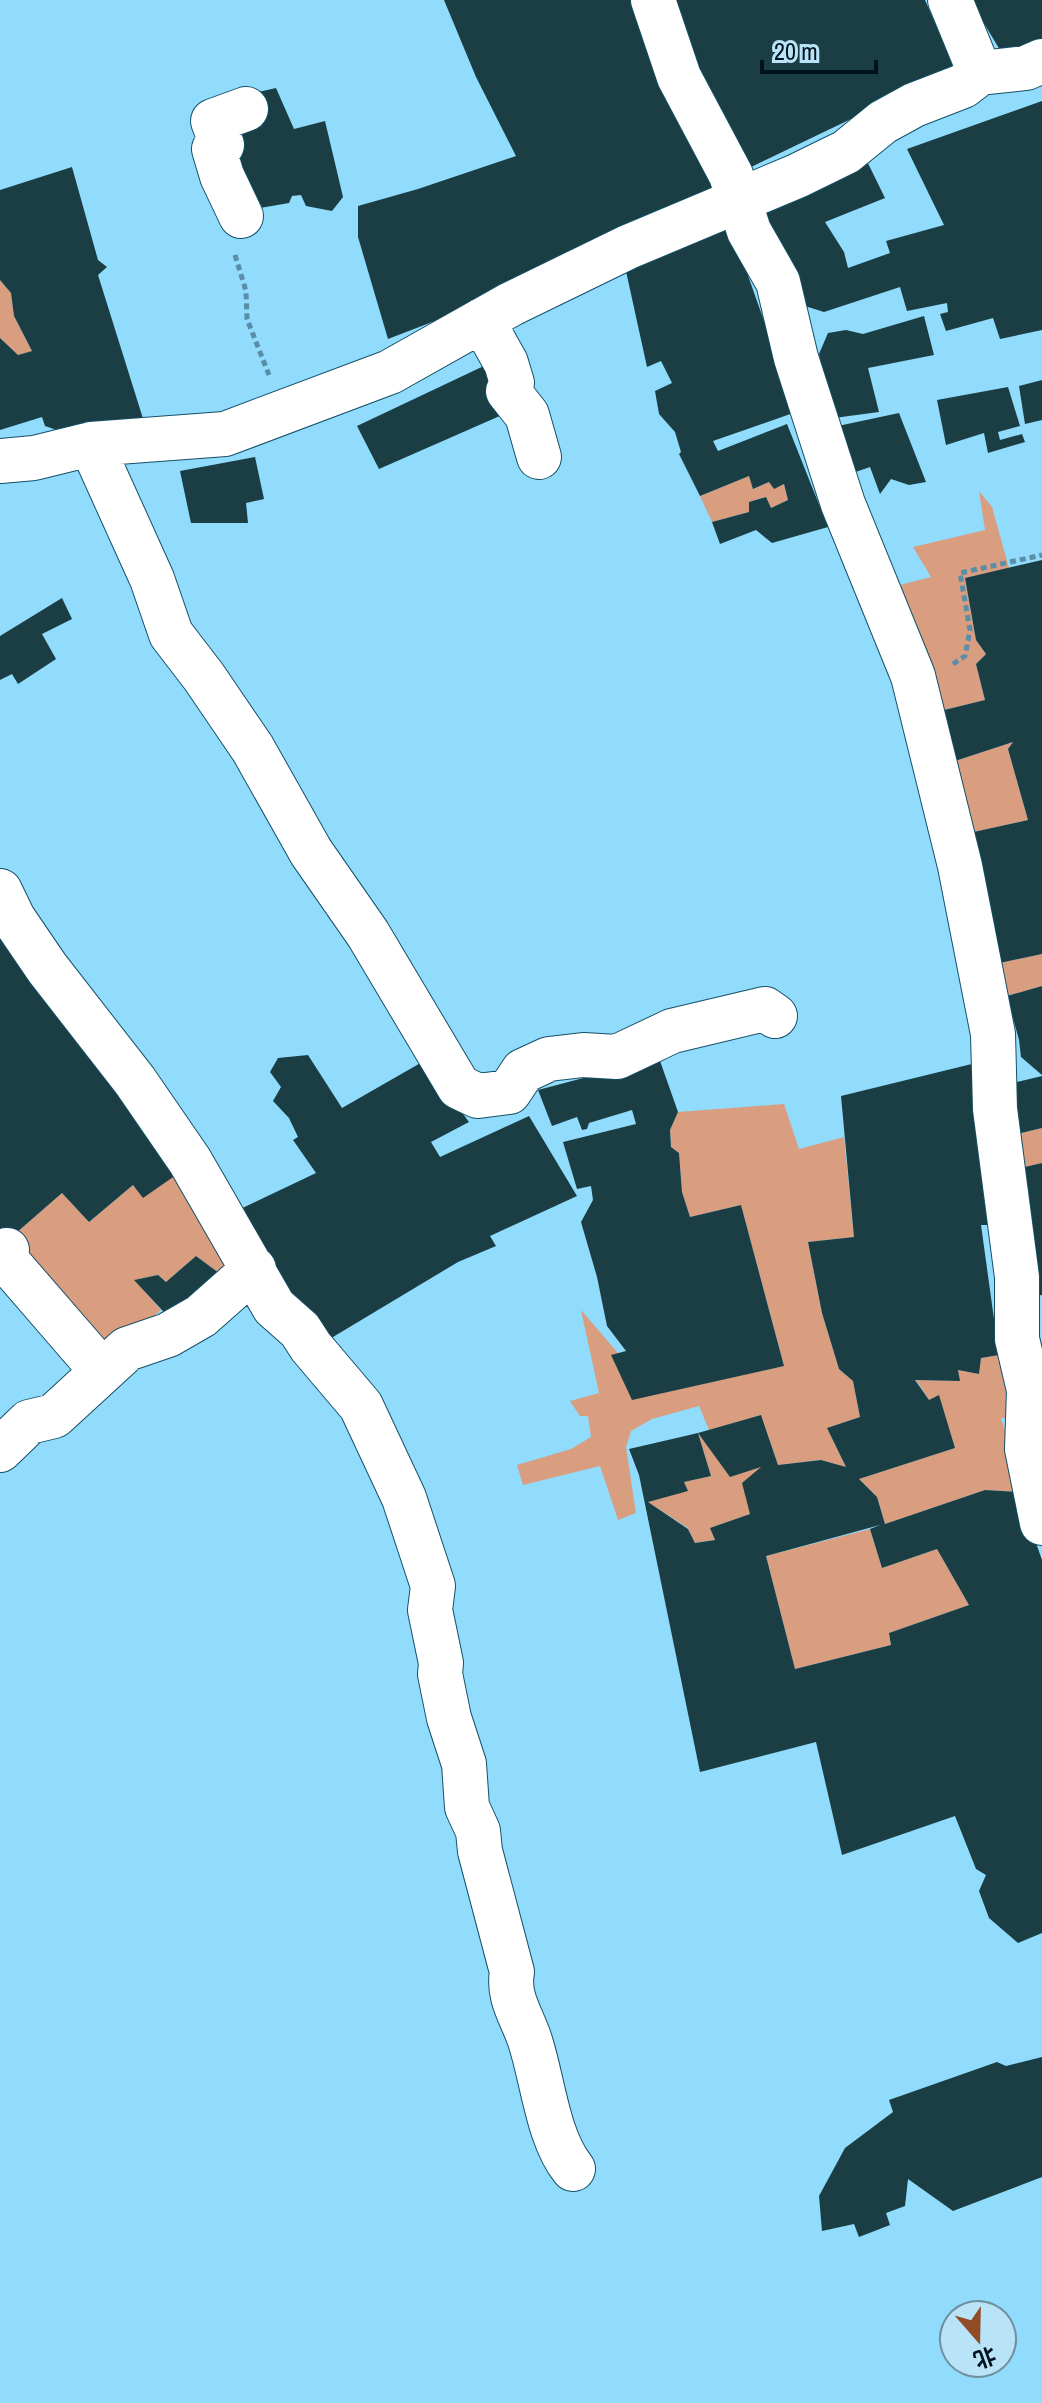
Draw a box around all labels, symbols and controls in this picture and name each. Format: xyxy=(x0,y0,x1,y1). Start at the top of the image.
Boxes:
scale bar xyxy=(762,24,876,74)
text: 20 m xyxy=(774,35,818,67)
north arrow xyxy=(938,2299,1018,2379)
text: 北 xyxy=(969,2340,1000,2376)

